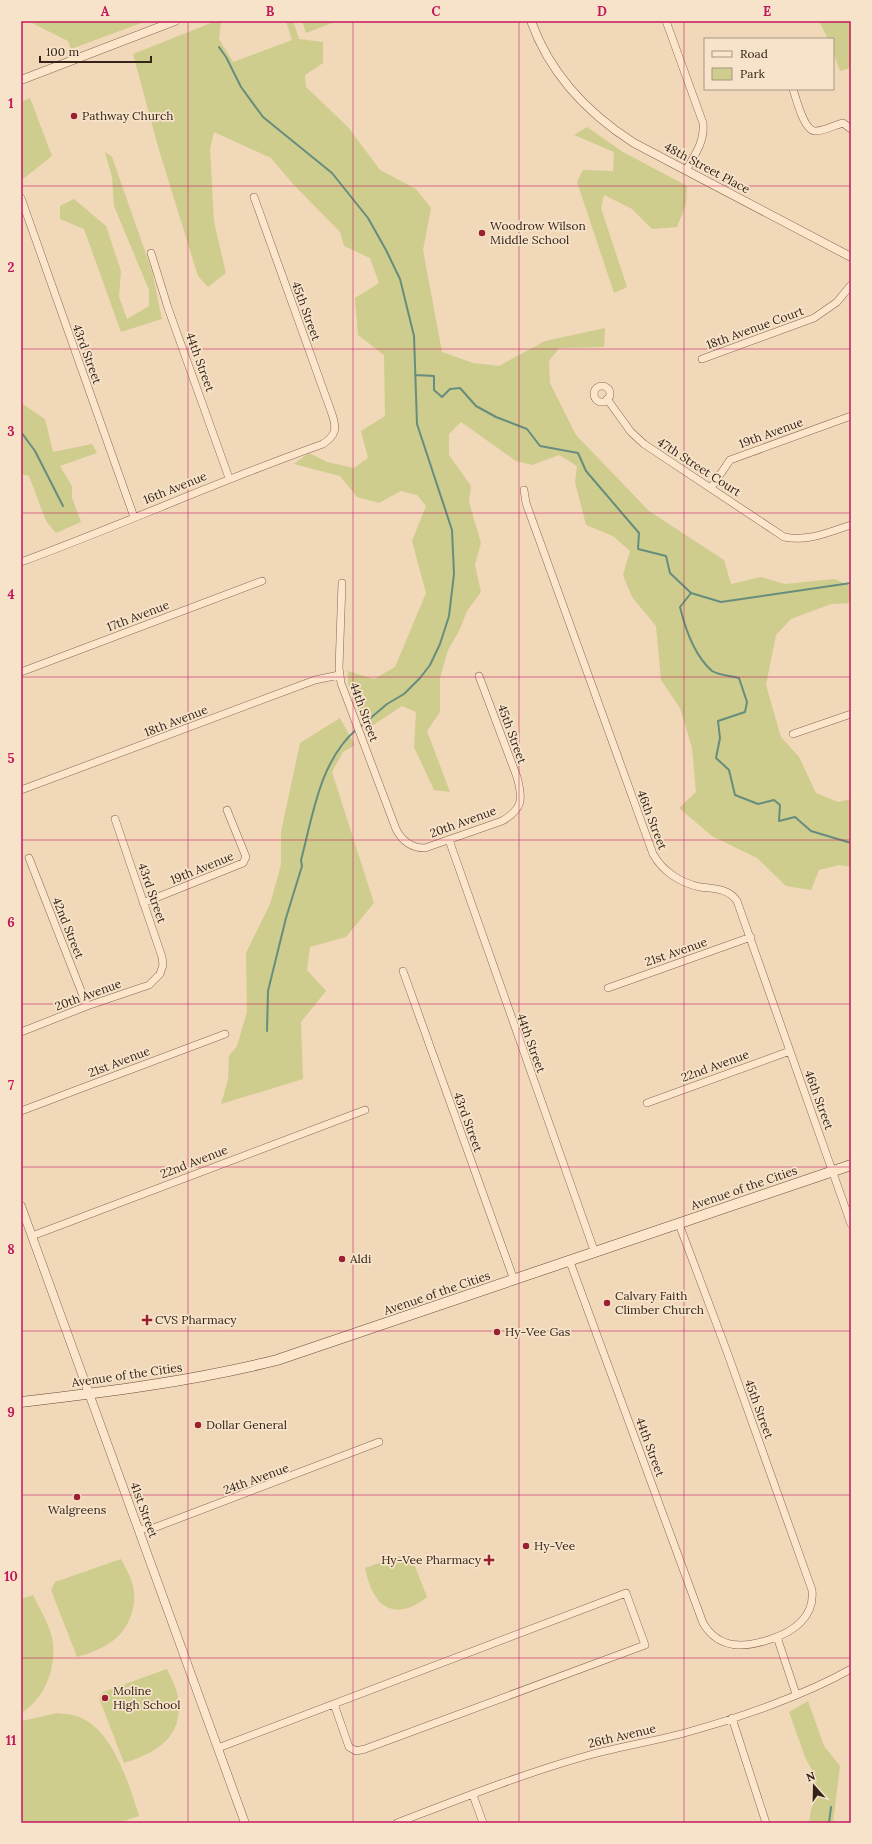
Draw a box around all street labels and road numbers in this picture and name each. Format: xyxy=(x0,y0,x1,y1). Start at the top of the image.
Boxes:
street label: 48th Street Place xyxy=(662,139,753,197)
street label: 45th Street xyxy=(289,279,324,343)
street label: 18th Avenue Court xyxy=(704,303,806,352)
street label: 43rd Street xyxy=(70,322,105,386)
street label: 44th Street xyxy=(183,330,218,394)
street label: 19th Avenue xyxy=(737,414,805,451)
street label: 47th Street Court xyxy=(655,434,744,499)
street label: 16th Avenue xyxy=(141,468,209,507)
street label: 17th Avenue xyxy=(104,597,172,634)
street label: 44th Street xyxy=(347,680,382,744)
street label: 18th Avenue xyxy=(142,701,210,740)
street label: 45th Street xyxy=(495,702,530,766)
street label: 46th Street xyxy=(634,788,671,852)
street label: 20th Avenue xyxy=(428,802,499,840)
street label: 19th Avenue xyxy=(168,848,236,887)
street label: 43rd Street xyxy=(135,861,170,925)
street label: 42nd Street xyxy=(49,895,88,961)
street label: 21st Avenue xyxy=(643,934,709,969)
street label: 20th Avenue xyxy=(53,975,124,1013)
street label: 44th Street xyxy=(514,1011,549,1075)
street label: 21st Avenue xyxy=(86,1043,152,1080)
street label: 22nd Avenue xyxy=(679,1046,751,1085)
street label: 46th Street xyxy=(802,1068,837,1132)
street label: 43rd Street xyxy=(451,1090,486,1154)
street label: 22nd Avenue xyxy=(158,1142,230,1181)
street label: Avenue of the Cities xyxy=(688,1162,799,1213)
street label: Avenue of the Cities xyxy=(381,1267,492,1318)
street label: Avenue of the Cities xyxy=(70,1359,184,1390)
street label: 45th Street xyxy=(742,1377,777,1441)
street label: 44th Street xyxy=(633,1415,668,1479)
street label: 24th Avenue xyxy=(221,1460,291,1497)
street label: 41st Street xyxy=(127,1480,162,1540)
street label: 26th Avenue xyxy=(587,1720,658,1751)

